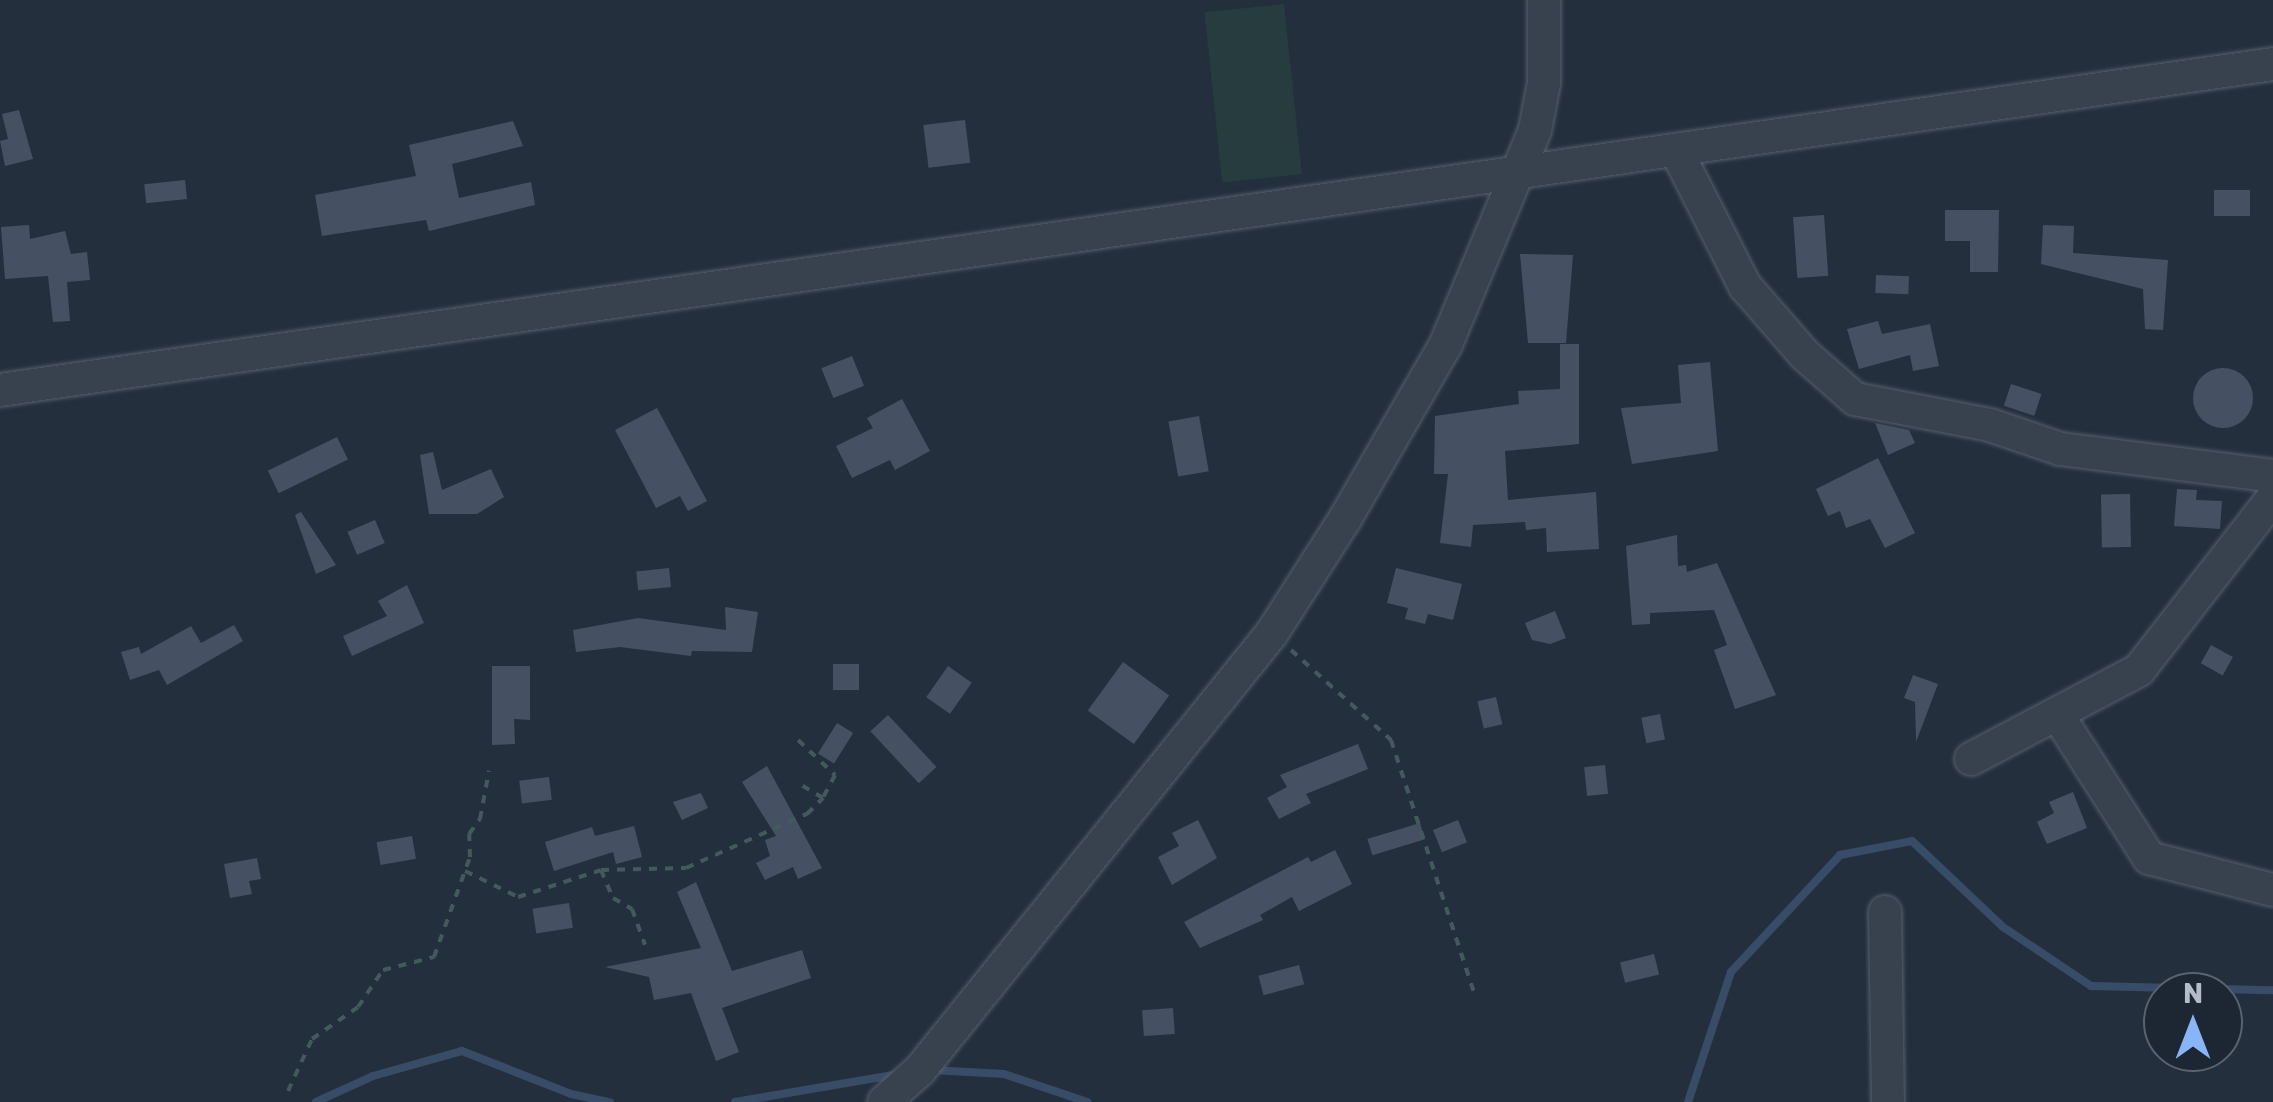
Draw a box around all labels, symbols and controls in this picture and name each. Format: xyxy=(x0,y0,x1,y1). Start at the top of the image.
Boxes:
north arrow xyxy=(2143,972,2243,1072)
text: N xyxy=(2183,977,2203,1010)

